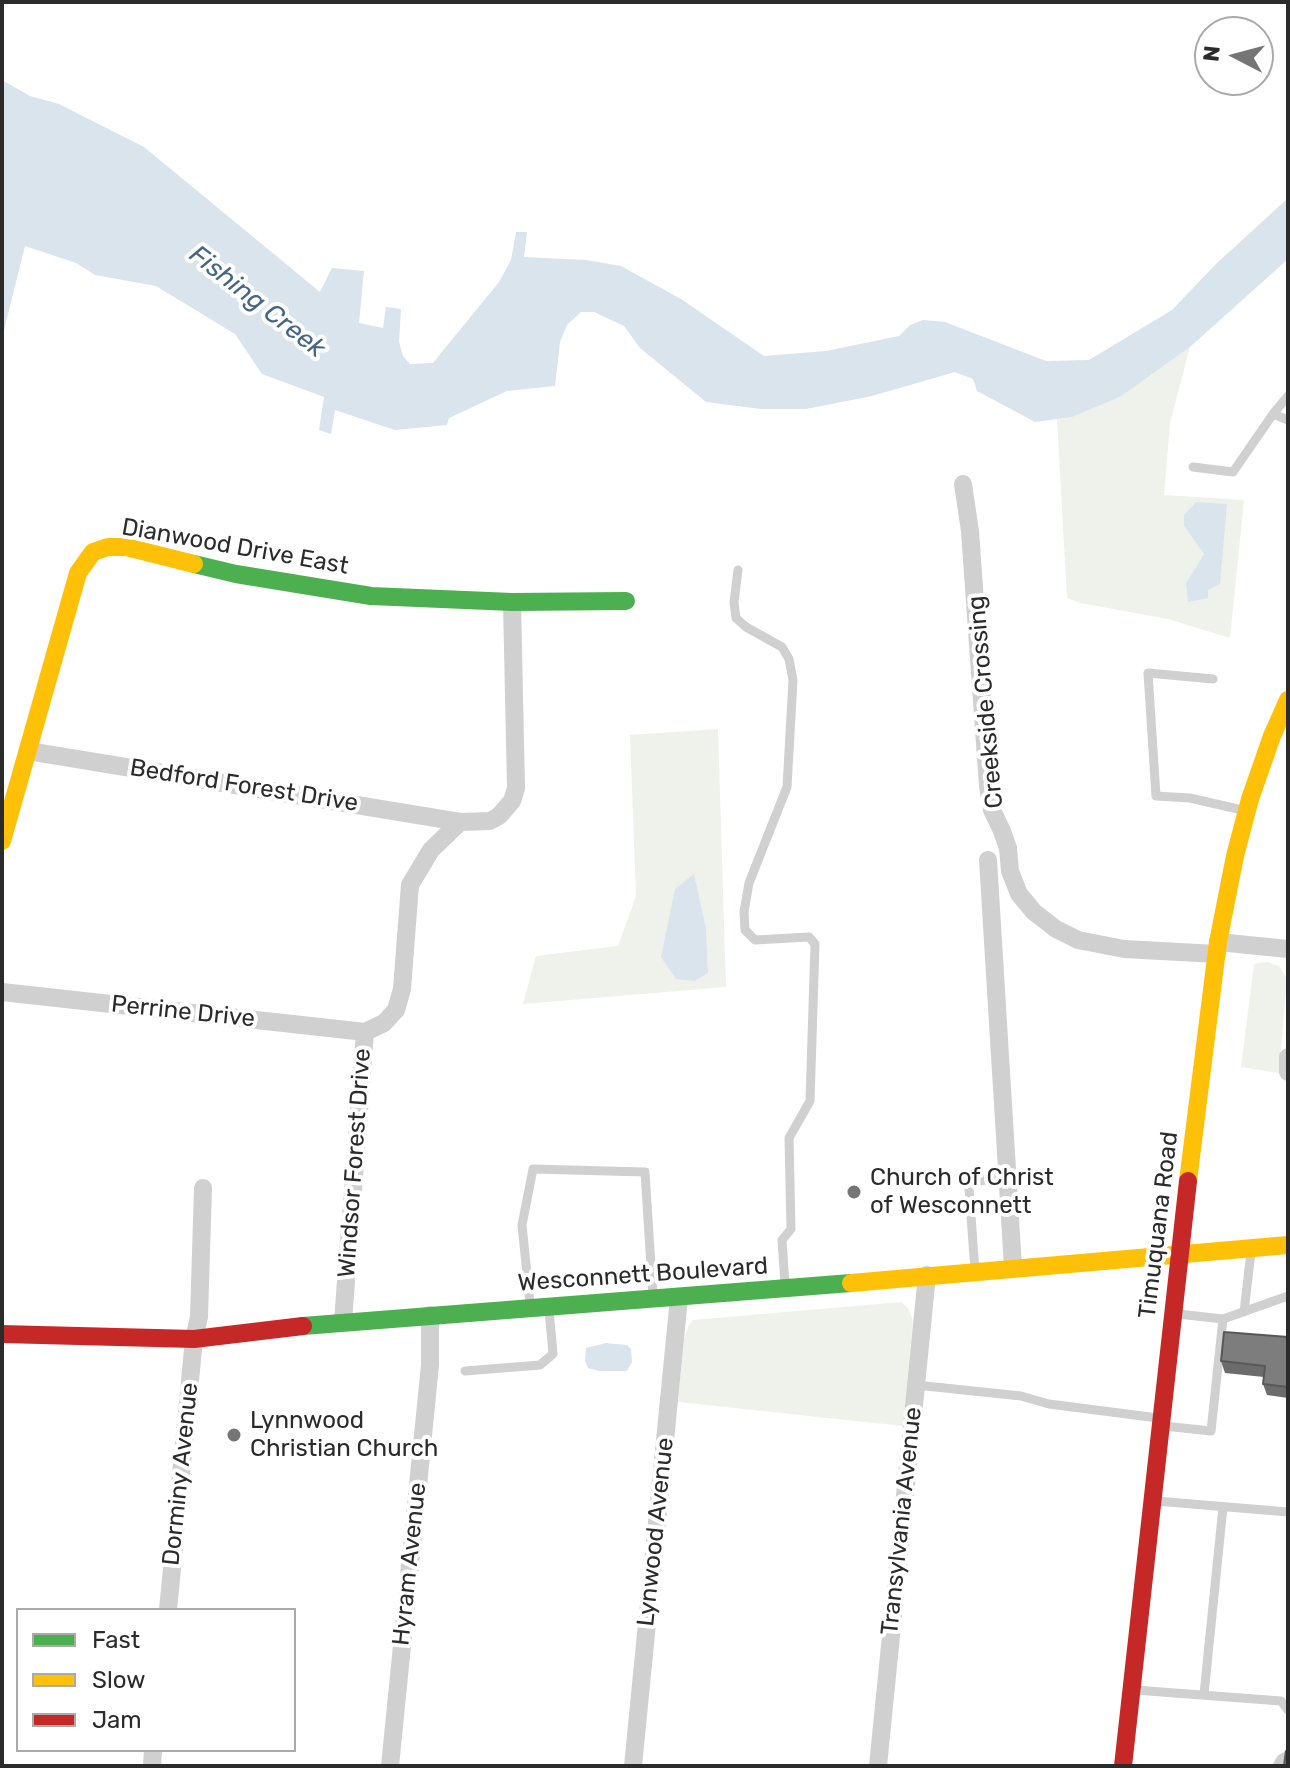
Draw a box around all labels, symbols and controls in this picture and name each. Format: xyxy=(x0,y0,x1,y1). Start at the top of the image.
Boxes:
north arrow xyxy=(1194,16,1274,96)
text: N xyxy=(1197,44,1226,63)
water label: Fishing Creek xyxy=(183,239,331,365)
street label: Dianwood Drive East xyxy=(119,513,351,581)
street label: Creekside Crossing xyxy=(962,594,1010,810)
street label: Bedford Forest Drive xyxy=(128,754,360,818)
street label: Perrine Drive xyxy=(110,990,256,1034)
street label: Windsor Forest Drive xyxy=(333,1047,377,1279)
street label: Timuquana Road xyxy=(1133,1130,1185,1320)
place label: Church of Christ of Wesconnett xyxy=(870,1164,1054,1220)
marker: Church of Christ of Wesconnett xyxy=(845,1183,863,1201)
street label: Wesconnett Boulevard xyxy=(517,1252,769,1298)
street label: Dorminy Avenue xyxy=(157,1381,205,1567)
street label: Transylvania Avenue xyxy=(876,1406,928,1636)
place label: Lynnwood Christian Church xyxy=(250,1407,438,1463)
marker: Lynnwood Christian Church xyxy=(225,1426,243,1444)
street label: Lynwood Avenue xyxy=(632,1436,680,1628)
street label: Hyram Avenue xyxy=(387,1481,433,1647)
legend xyxy=(16,1608,296,1752)
text: Fast xyxy=(92,1626,140,1654)
text: Slow xyxy=(92,1666,145,1694)
text: Jam xyxy=(92,1706,142,1734)

